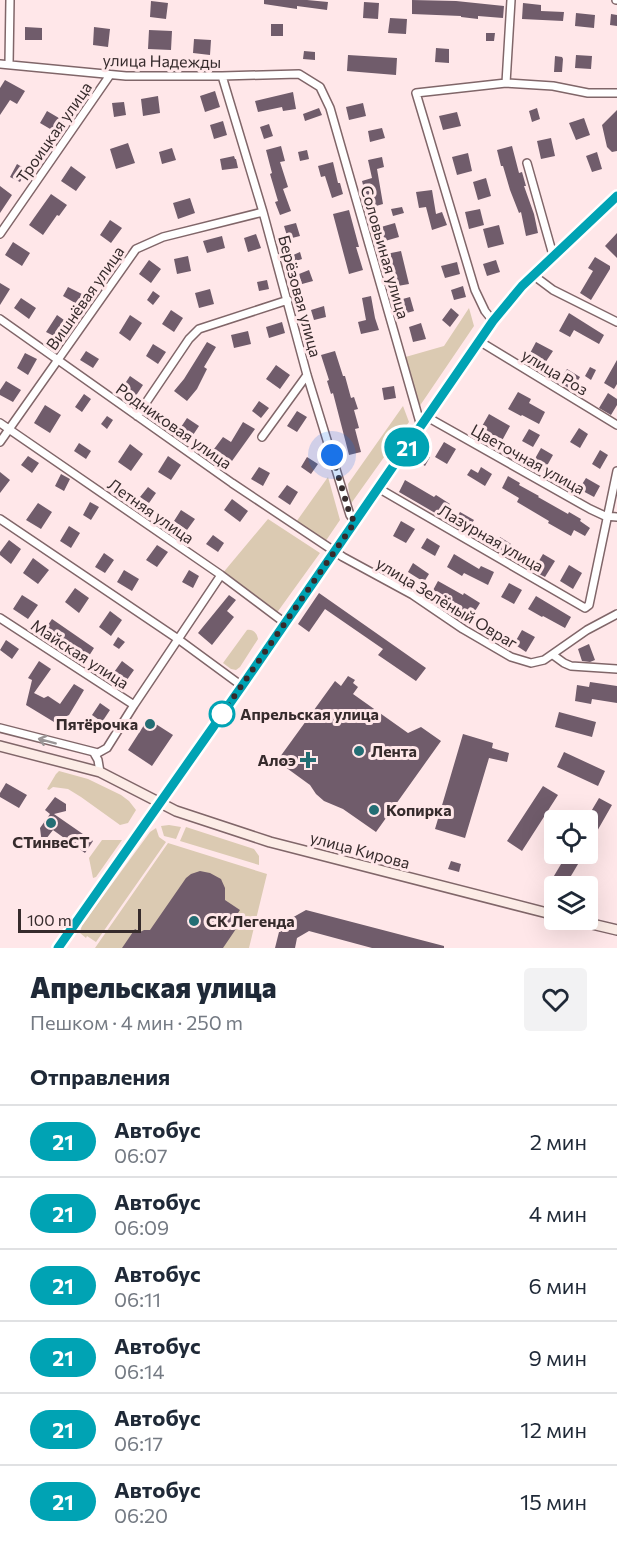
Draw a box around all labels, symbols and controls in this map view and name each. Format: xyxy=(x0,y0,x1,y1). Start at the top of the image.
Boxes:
street label: улица Надежды xyxy=(103,50,221,71)
street label: Троицкая улица xyxy=(12,78,95,186)
street label: Соловьиная улица xyxy=(357,183,414,321)
street label: Берёзовая улица xyxy=(275,233,326,359)
street label: Вишнёвая улица xyxy=(42,242,127,353)
street label: улица Роз xyxy=(519,344,592,399)
street label: Родниковая улица xyxy=(113,379,236,473)
street label: Цветочная улица xyxy=(468,419,589,498)
line badge: 21 xyxy=(380,428,434,466)
text: 21 xyxy=(396,435,418,460)
your location xyxy=(317,440,347,470)
street label: Летняя улица xyxy=(105,474,198,547)
street label: Лазурная улица xyxy=(435,500,547,575)
street label: улица Зелёный Овраг xyxy=(373,553,521,652)
street label: Майская улица xyxy=(28,615,133,692)
marker: Апрельская улица xyxy=(209,701,235,727)
place label: Апрельская улица xyxy=(240,704,379,723)
place label: Пятёрочка xyxy=(56,714,138,733)
marker: Пятёрочка xyxy=(143,717,157,731)
one-way arrow xyxy=(38,734,57,746)
place label: Лента xyxy=(371,741,417,760)
marker: Лента xyxy=(352,744,366,758)
place label: Алоэ xyxy=(257,750,296,769)
marker: Алоэ xyxy=(301,753,315,767)
place label: Копирка xyxy=(386,800,452,819)
marker: Копирка xyxy=(367,803,381,817)
map controls xyxy=(544,810,598,930)
button: locate xyxy=(544,810,598,864)
marker: СТинвеСТ xyxy=(44,816,58,830)
street label: улица Кирова xyxy=(308,827,412,872)
place label: СТинвеСТ xyxy=(12,832,90,851)
button: layers xyxy=(544,876,598,930)
scale bar xyxy=(18,906,141,934)
text: 100 m xyxy=(27,910,72,929)
place label: СК Легенда xyxy=(206,911,295,930)
marker: СК Легенда xyxy=(187,914,201,928)
button: heart xyxy=(524,968,587,1031)
text: Апрельская улица xyxy=(30,970,276,1004)
text: Пешком · 4 мин · 250 m xyxy=(30,1010,243,1034)
text: Отправления xyxy=(30,1063,170,1090)
text: Автобус xyxy=(114,1116,201,1143)
text: 2 мин xyxy=(530,1128,587,1155)
text: 21 xyxy=(52,1129,74,1154)
text: 06:07 xyxy=(114,1143,167,1167)
text: Автобус xyxy=(114,1188,201,1215)
text: 4 мин xyxy=(529,1200,587,1227)
text: 21 xyxy=(52,1201,74,1226)
text: 06:09 xyxy=(114,1215,169,1239)
text: Автобус xyxy=(114,1260,201,1287)
text: 6 мин xyxy=(529,1272,587,1299)
text: 21 xyxy=(52,1273,74,1298)
text: 06:11 xyxy=(114,1287,161,1311)
text: Автобус xyxy=(114,1332,201,1359)
text: 9 мин xyxy=(529,1344,587,1371)
text: 21 xyxy=(52,1345,74,1370)
text: 06:14 xyxy=(114,1359,164,1383)
text: Автобус xyxy=(114,1404,201,1431)
text: 12 мин xyxy=(520,1416,587,1443)
text: 21 xyxy=(52,1417,74,1442)
text: 06:17 xyxy=(114,1431,163,1455)
text: Автобус xyxy=(114,1476,201,1503)
text: 15 мин xyxy=(520,1488,587,1515)
text: 21 xyxy=(52,1489,74,1514)
text: 06:20 xyxy=(114,1503,168,1527)

